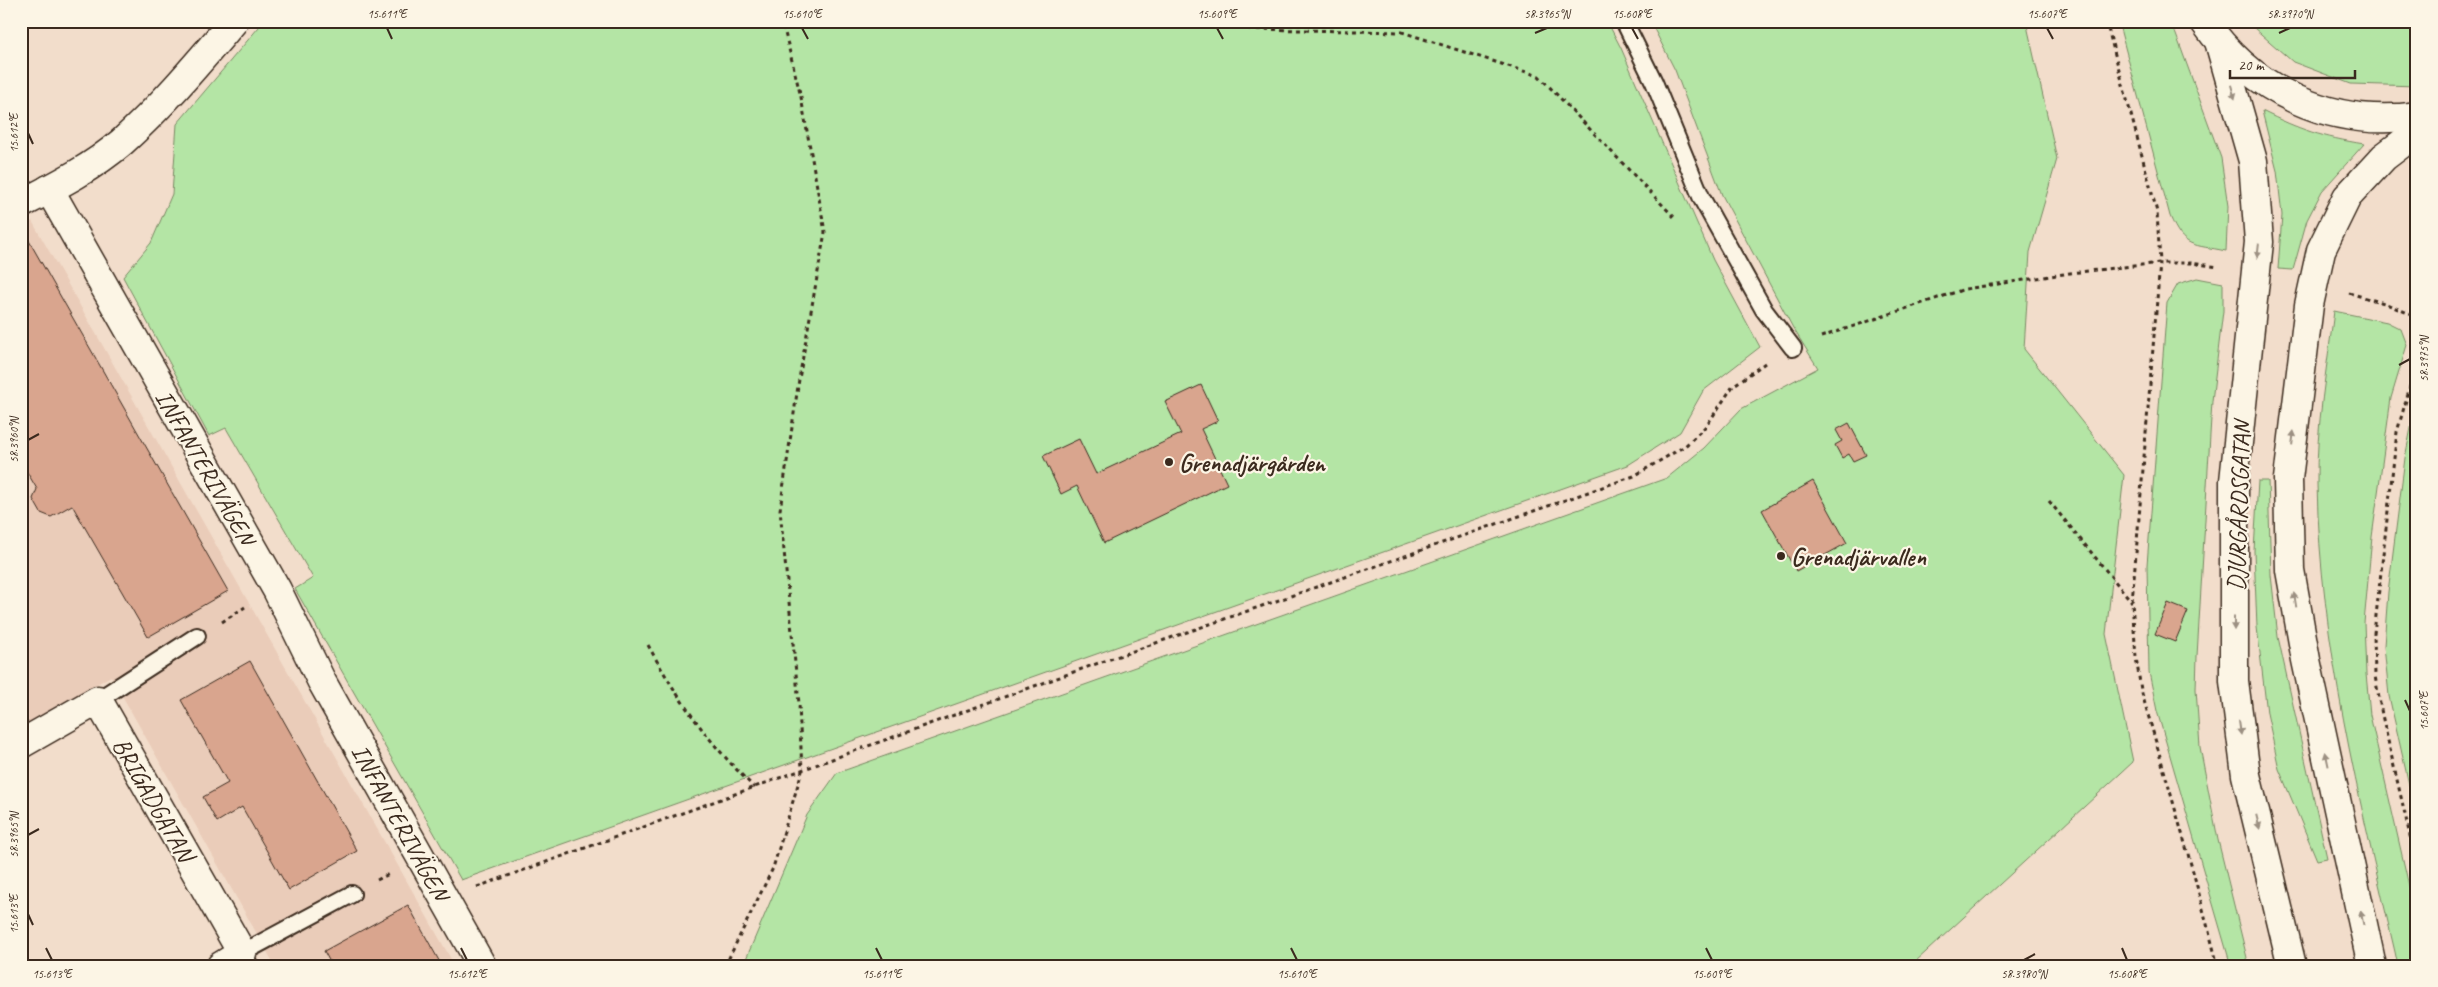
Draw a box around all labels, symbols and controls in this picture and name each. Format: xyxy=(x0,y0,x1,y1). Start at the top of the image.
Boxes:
text: 15.611°E xyxy=(367,6,408,22)
text: 15.610°E xyxy=(782,6,823,22)
text: 15.609°E xyxy=(1197,6,1238,22)
text: 58.3965°N xyxy=(1524,6,1571,22)
text: 15.608°E xyxy=(1612,6,1653,22)
text: 15.607°E xyxy=(2027,6,2068,22)
text: 58.3970°N xyxy=(2267,6,2314,22)
scale bar xyxy=(2230,48,2356,80)
text: 20 m xyxy=(2238,56,2265,75)
one-way arrow xyxy=(2230,84,2238,99)
text: 15.612°E xyxy=(6,112,22,153)
one-way arrow xyxy=(2254,244,2262,260)
text: 58.3975°N xyxy=(2416,335,2432,382)
street label: INFANTERIVÄGEN xyxy=(148,384,264,554)
text: 58.3960°N xyxy=(6,416,22,463)
street label: DJURGÅRDSGATAN xyxy=(2220,417,2258,592)
one-way arrow xyxy=(2289,430,2297,446)
place label: Grenadjärgården xyxy=(1179,447,1326,479)
marker: Grenadjärgården xyxy=(1163,456,1175,468)
place label: Grenadjärvallen xyxy=(1791,541,1926,573)
marker: Grenadjärvallen xyxy=(1775,550,1787,562)
one-way arrow xyxy=(2291,592,2299,608)
one-way arrow xyxy=(2230,615,2238,631)
text: 15.607°E xyxy=(2416,690,2432,731)
one-way arrow xyxy=(2236,720,2244,736)
street label: BRIGADGATAN xyxy=(105,732,203,870)
street label: INFANTERIVÄGEN xyxy=(344,739,458,910)
one-way arrow xyxy=(2323,752,2331,767)
text: 58.3965°N xyxy=(6,811,22,858)
one-way arrow xyxy=(2254,815,2262,830)
text: 15.613°E xyxy=(6,893,22,934)
one-way arrow xyxy=(2357,910,2365,926)
text: 15.613°E xyxy=(32,966,73,982)
text: 15.612°E xyxy=(447,966,488,982)
text: 15.611°E xyxy=(862,966,903,982)
text: 15.610°E xyxy=(1277,966,1318,982)
text: 15.609°E xyxy=(1692,966,1733,982)
text: 58.3980°N xyxy=(2001,966,2048,982)
text: 15.608°E xyxy=(2107,966,2148,982)

